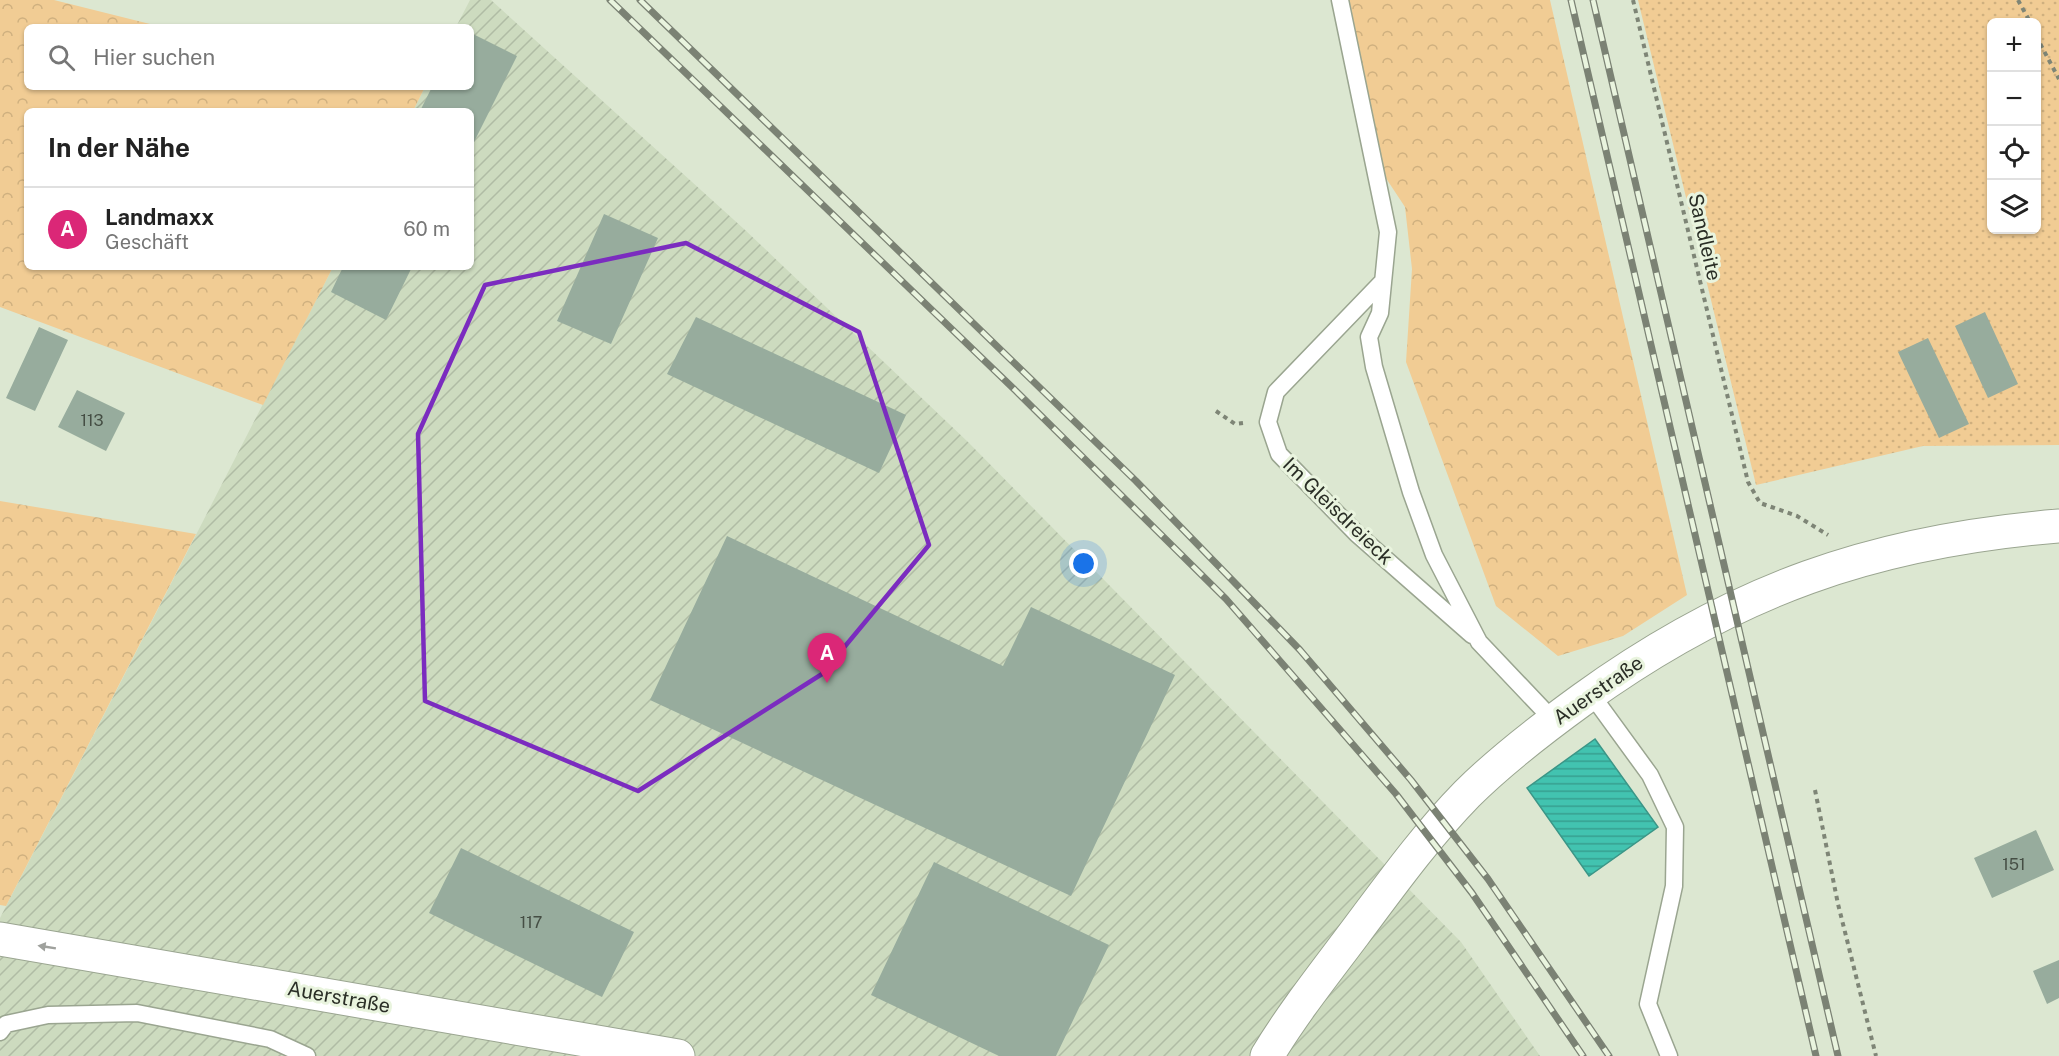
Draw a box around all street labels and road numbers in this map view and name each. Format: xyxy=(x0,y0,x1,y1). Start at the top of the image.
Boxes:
street label: Sandleite xyxy=(1683,191,1727,283)
street label: Im Gleisdreieck xyxy=(1278,452,1398,570)
street label: Auerstraße xyxy=(1549,650,1647,730)
street label: Auerstraße xyxy=(286,976,392,1018)

